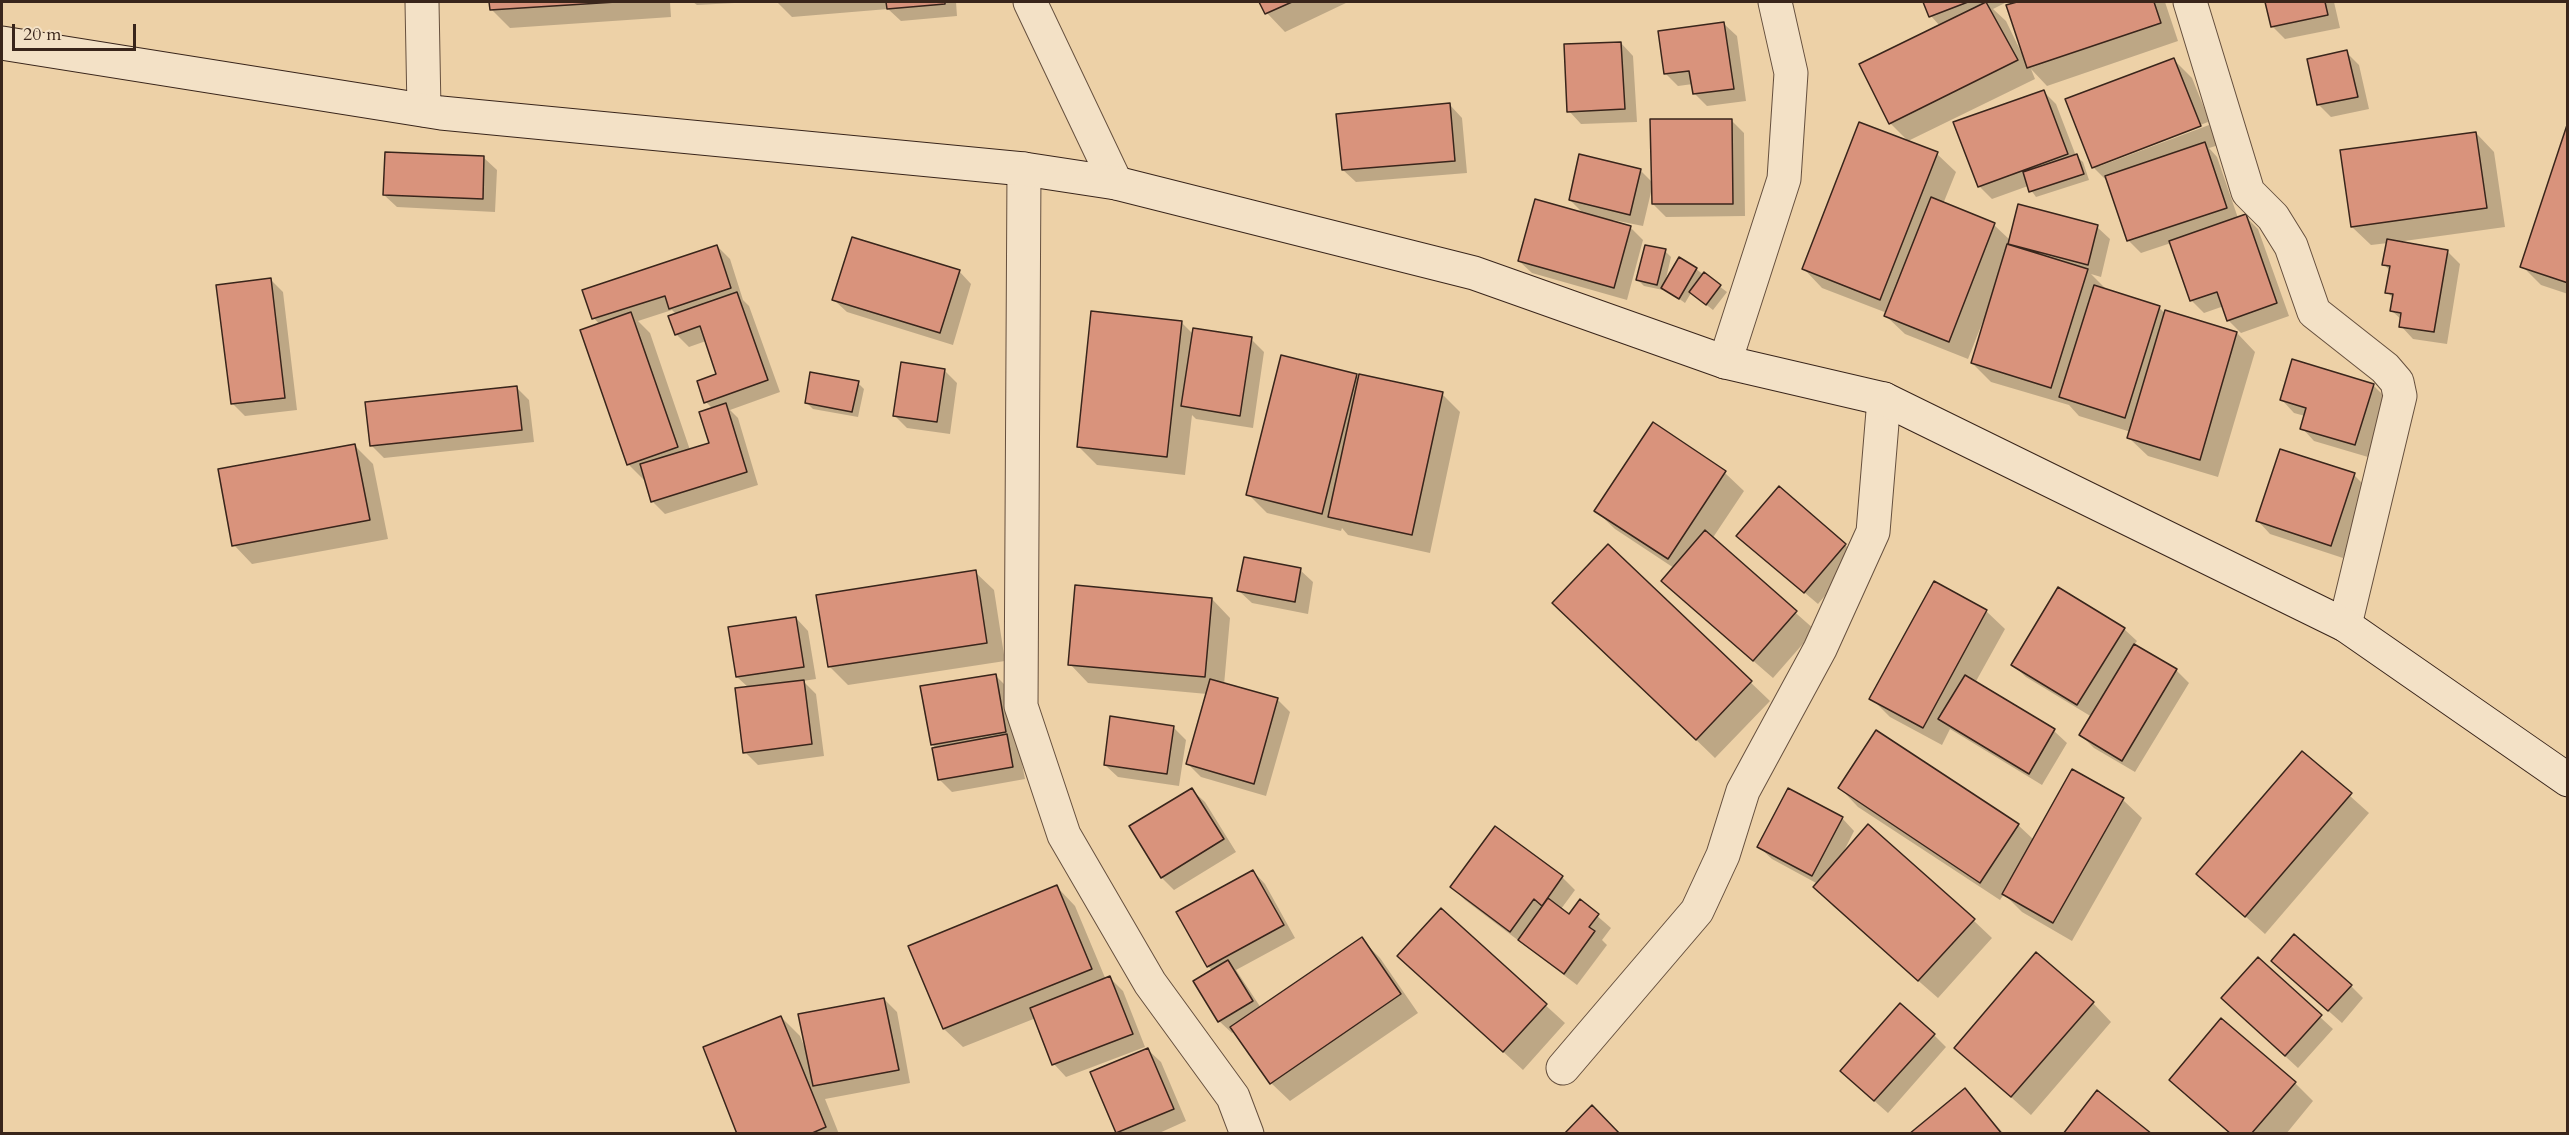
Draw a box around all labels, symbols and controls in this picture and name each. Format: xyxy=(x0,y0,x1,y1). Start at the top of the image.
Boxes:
scale bar xyxy=(15,12,140,50)
text: 20 m xyxy=(23,22,62,47)

